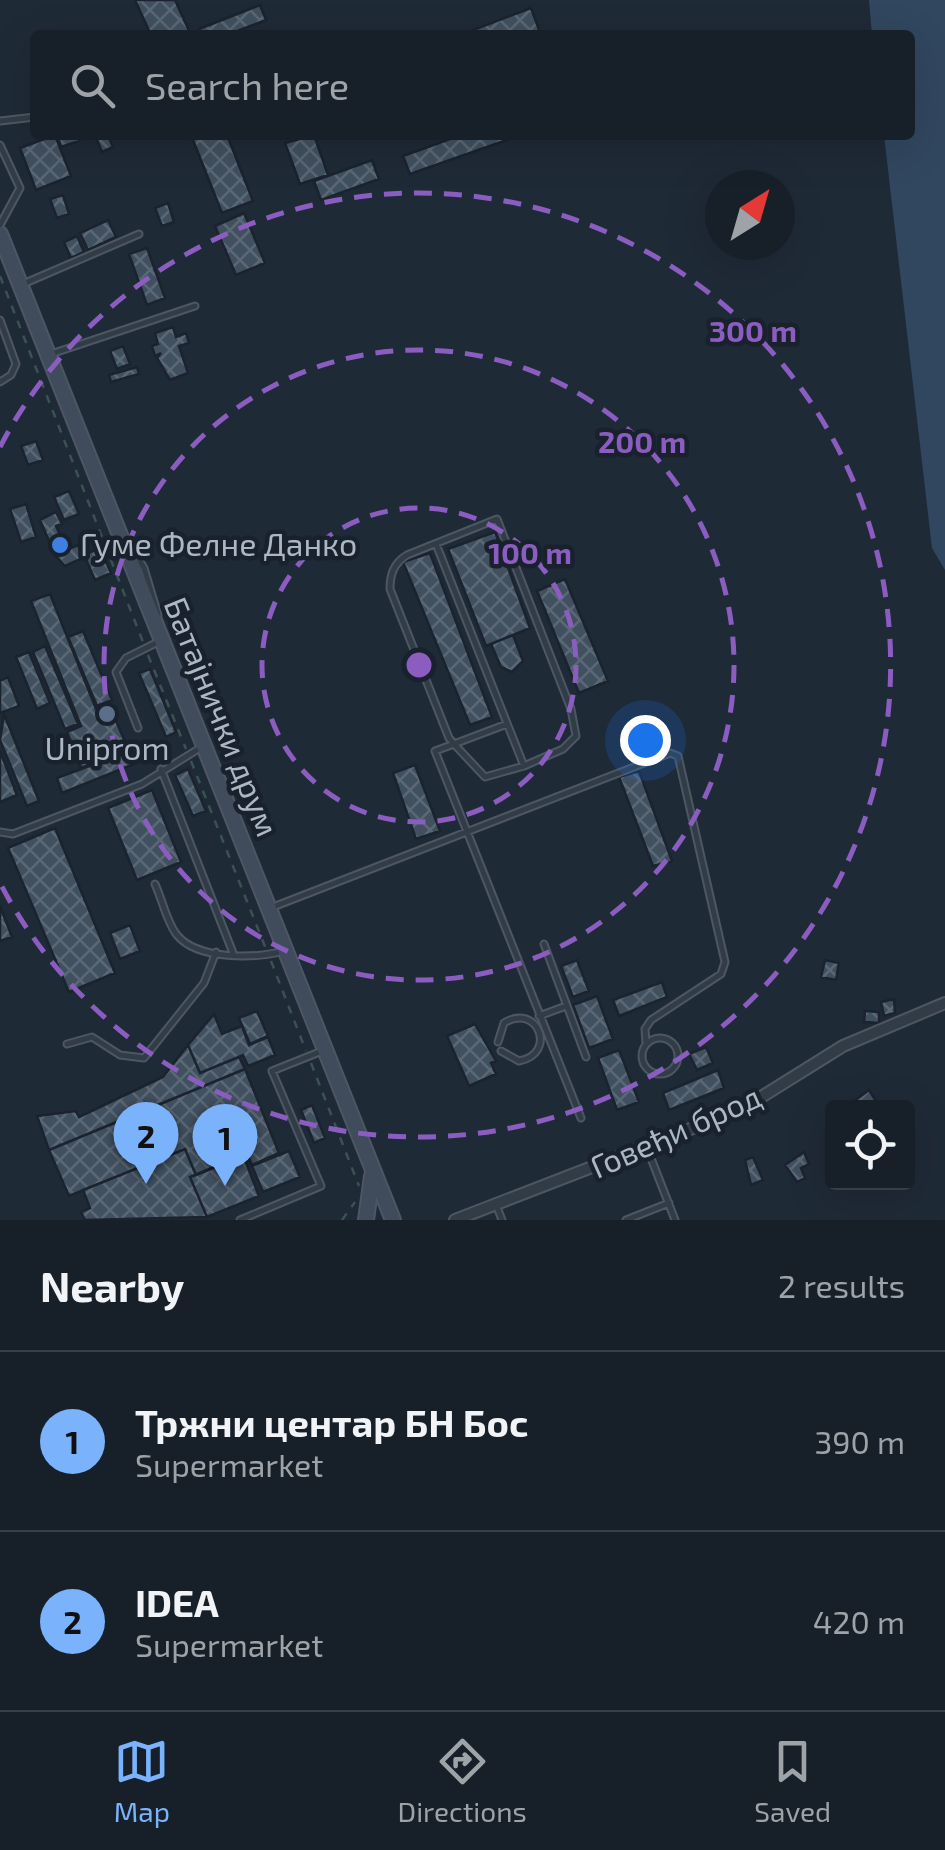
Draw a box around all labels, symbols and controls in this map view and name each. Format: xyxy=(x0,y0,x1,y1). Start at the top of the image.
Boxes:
search box xyxy=(30,30,915,140)
icon: search xyxy=(65,58,120,113)
text: Search here xyxy=(145,62,349,108)
north arrow xyxy=(705,170,795,260)
text: 300 m xyxy=(709,312,797,348)
text: 200 m xyxy=(598,423,686,459)
place label: Гуме Фелне Данко xyxy=(80,524,357,563)
marker: Гуме Фелне Данко xyxy=(49,534,71,556)
text: 100 m xyxy=(488,534,572,570)
street label: Батајнички друм xyxy=(157,591,288,841)
centre of rings xyxy=(401,647,437,683)
marker: Uniprom xyxy=(96,703,118,725)
your location xyxy=(620,715,671,766)
place label: Uniprom xyxy=(44,728,170,766)
street label: Говеђи брод xyxy=(584,1076,767,1186)
map controls xyxy=(825,1100,915,1190)
button: locate xyxy=(825,1100,915,1190)
pin: 2 xyxy=(114,1102,178,1184)
pin: 1 xyxy=(192,1104,258,1186)
text: Nearby xyxy=(40,1260,184,1310)
text: 2 results xyxy=(778,1266,905,1304)
text: Тржни центар БН Бос xyxy=(135,1399,528,1445)
text: 1 xyxy=(66,1422,79,1460)
text: 390 m xyxy=(814,1422,905,1460)
text: Supermarket xyxy=(135,1445,323,1483)
text: IDEA xyxy=(135,1579,219,1625)
text: 2 xyxy=(63,1602,82,1640)
text: 420 m xyxy=(813,1602,905,1640)
text: Supermarket xyxy=(135,1625,323,1663)
tab: Map xyxy=(114,1734,170,1828)
tab: Directions xyxy=(398,1734,527,1828)
tab: Saved xyxy=(754,1734,831,1828)

